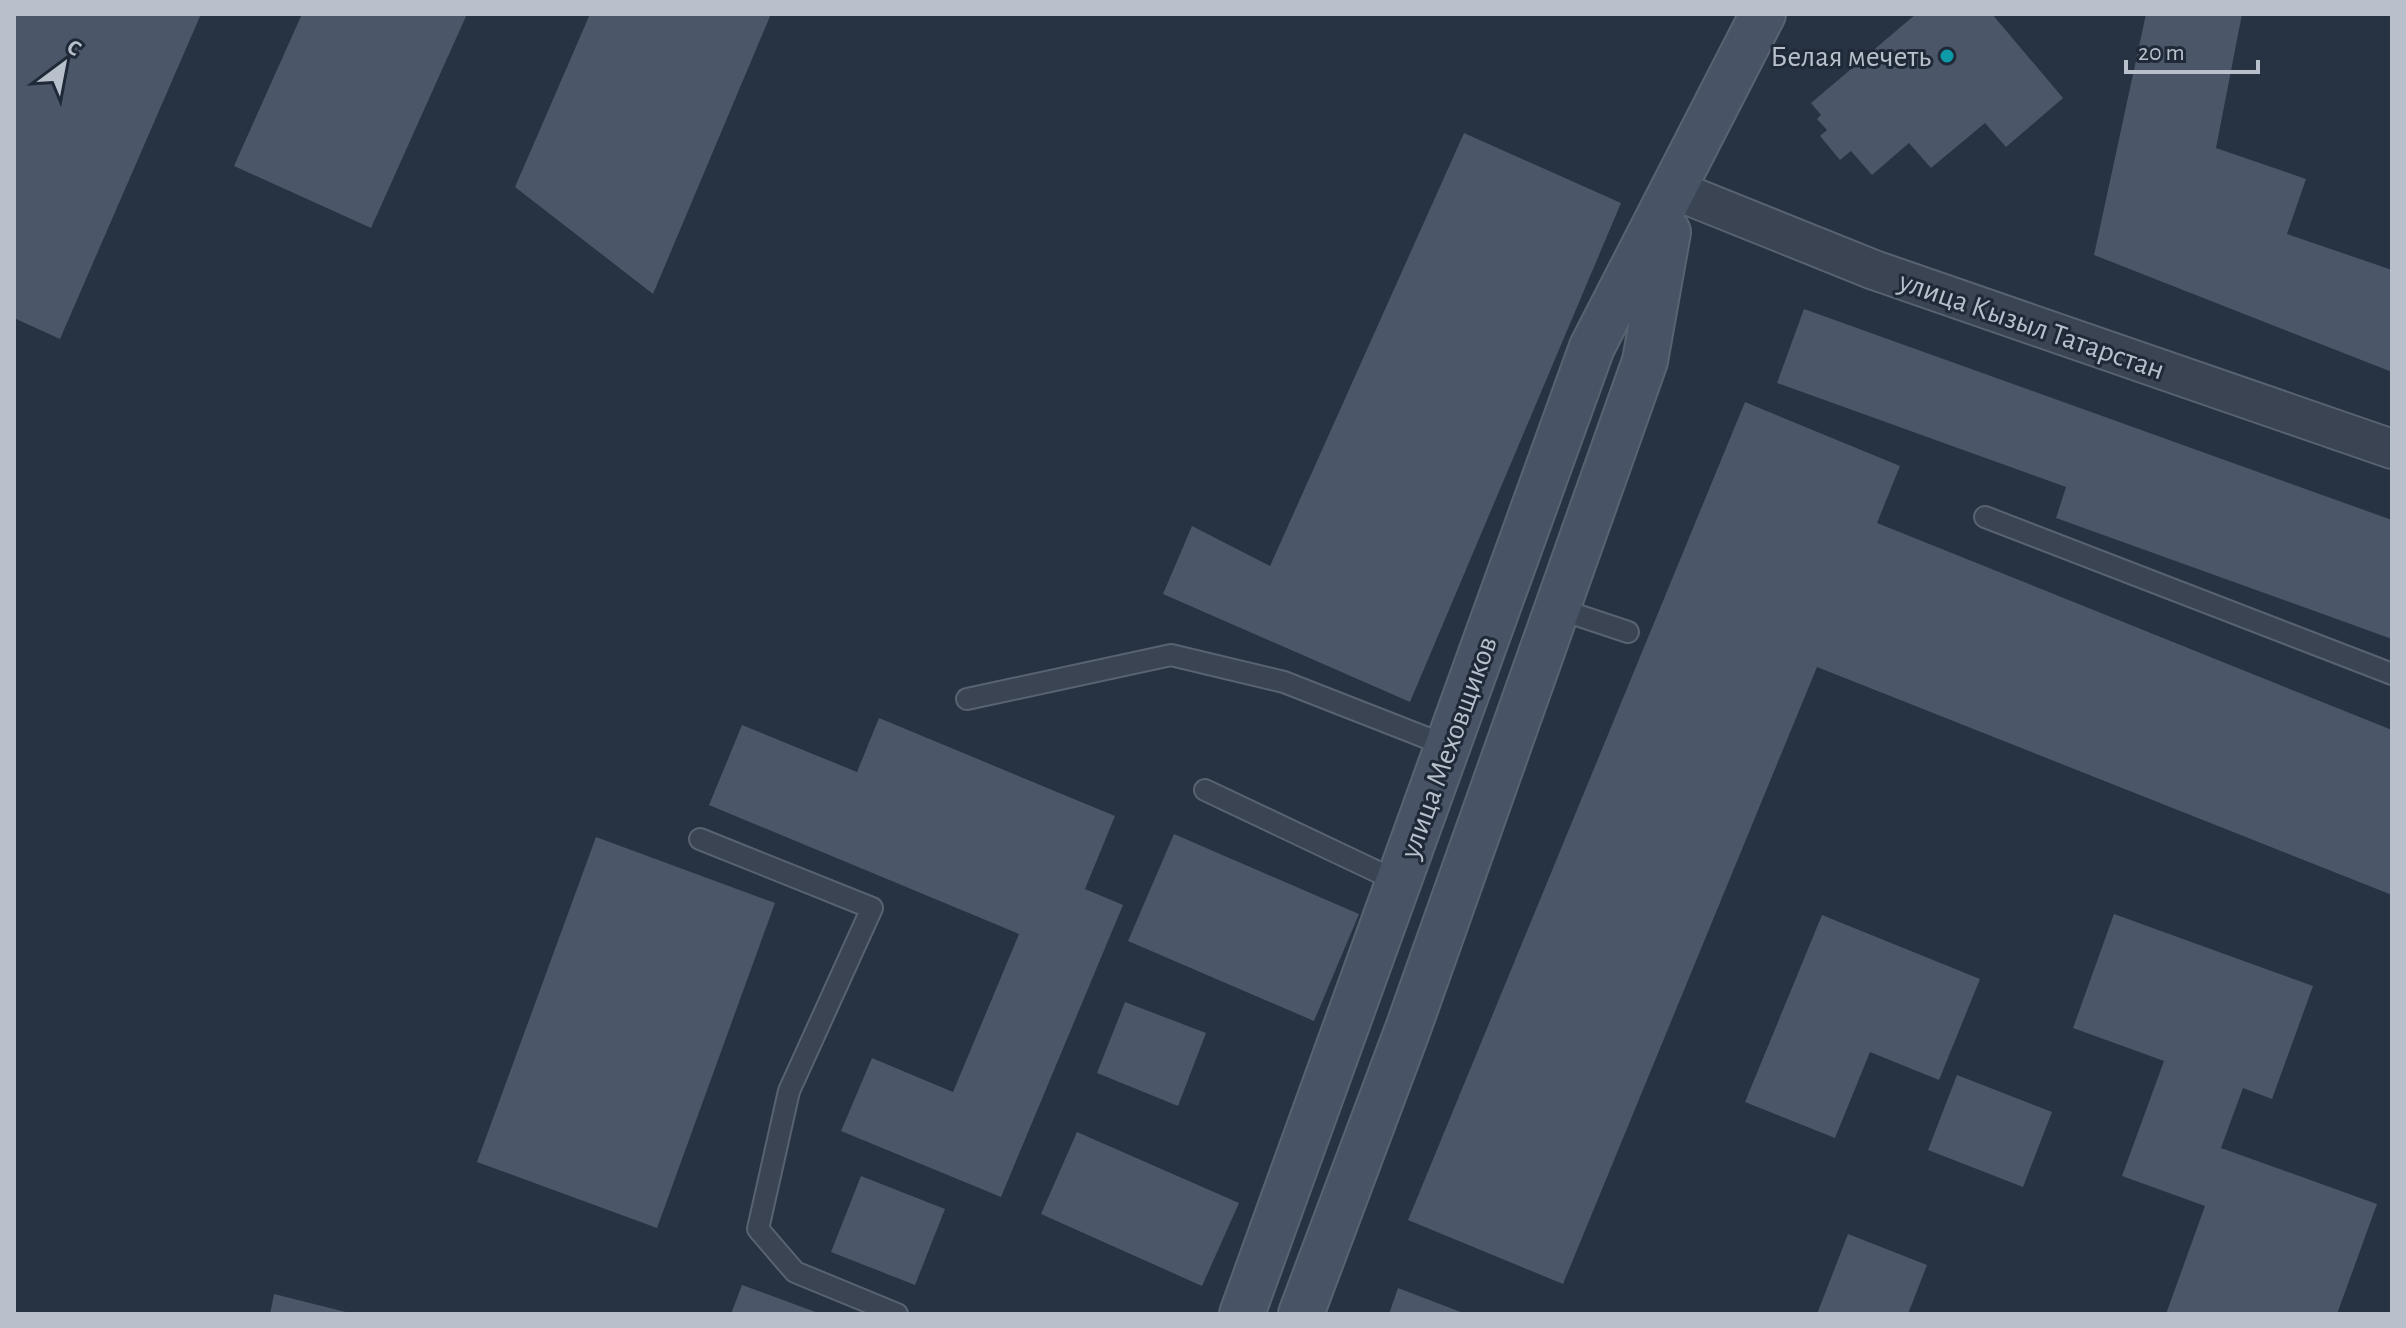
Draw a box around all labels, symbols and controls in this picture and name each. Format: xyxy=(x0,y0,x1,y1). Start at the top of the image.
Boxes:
north arrow xyxy=(24,24,104,104)
scale bar xyxy=(2126,24,2258,74)
text: С xyxy=(63,35,85,60)
text: 20 m xyxy=(2138,41,2185,65)
place label: Белая мечеть xyxy=(1770,42,1931,72)
marker: Белая мечеть xyxy=(1938,47,1956,65)
street label: улица Кызыл Татарстан xyxy=(1894,266,2168,386)
street label: улица Меховщиков xyxy=(1395,632,1503,863)

